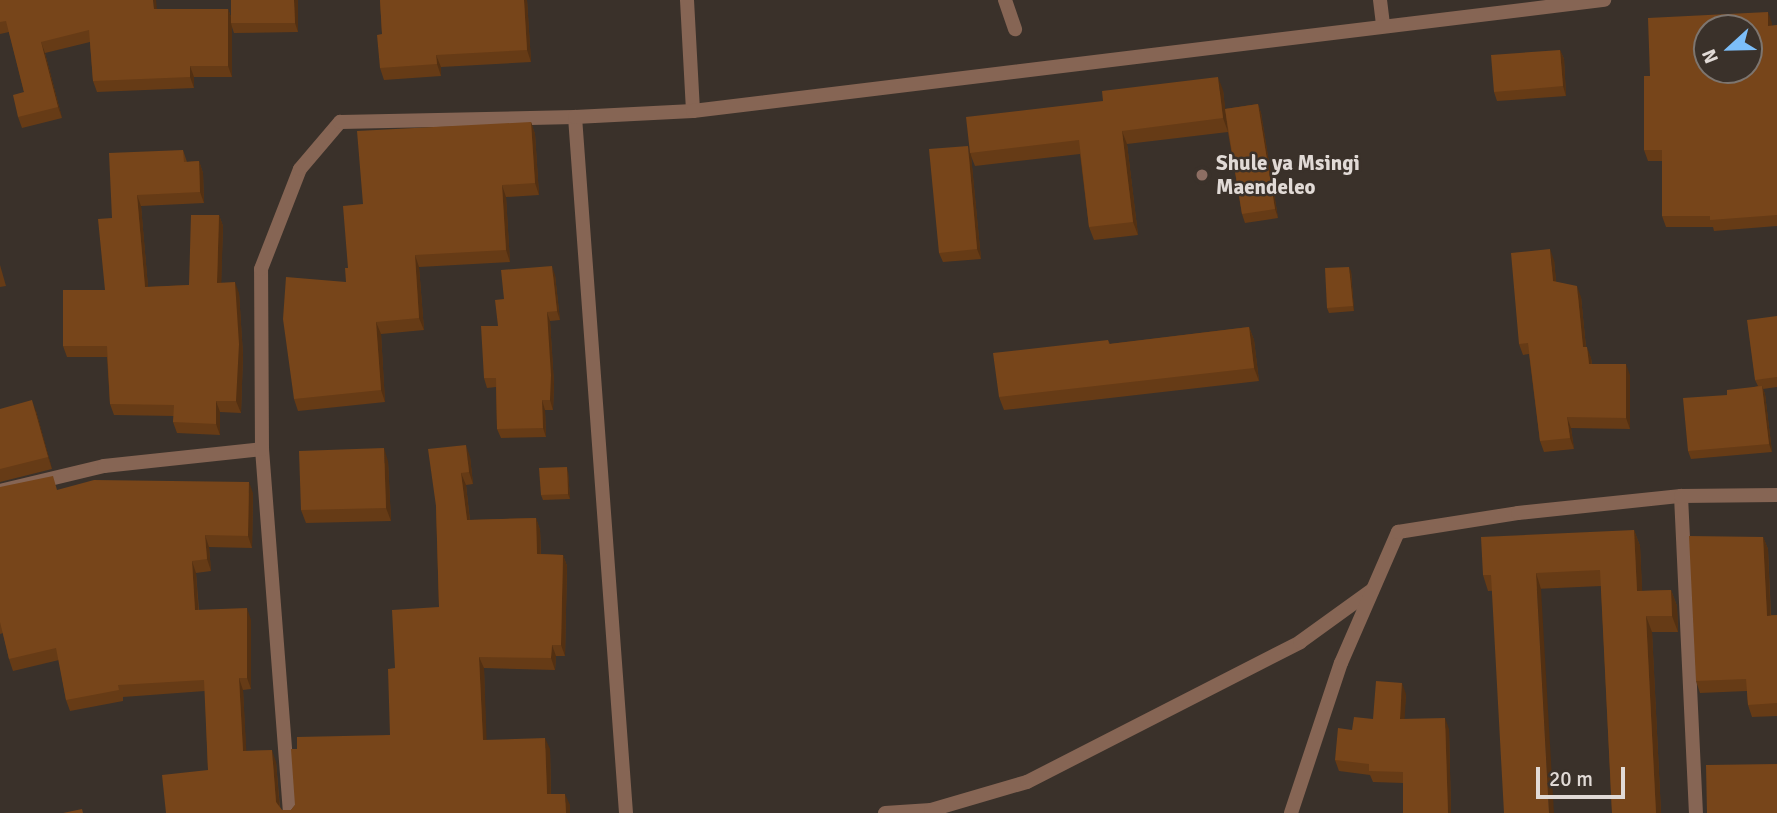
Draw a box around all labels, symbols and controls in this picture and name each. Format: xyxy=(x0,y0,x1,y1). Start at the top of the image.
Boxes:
north arrow xyxy=(1693,14,1763,84)
text: N xyxy=(1697,45,1724,67)
place label: Shule ya Msingi Maendeleo xyxy=(1216,150,1360,200)
marker: Shule ya Msingi Maendeleo xyxy=(1194,167,1210,183)
scale bar xyxy=(1539,754,1628,798)
text: 20 m xyxy=(1549,766,1593,792)

